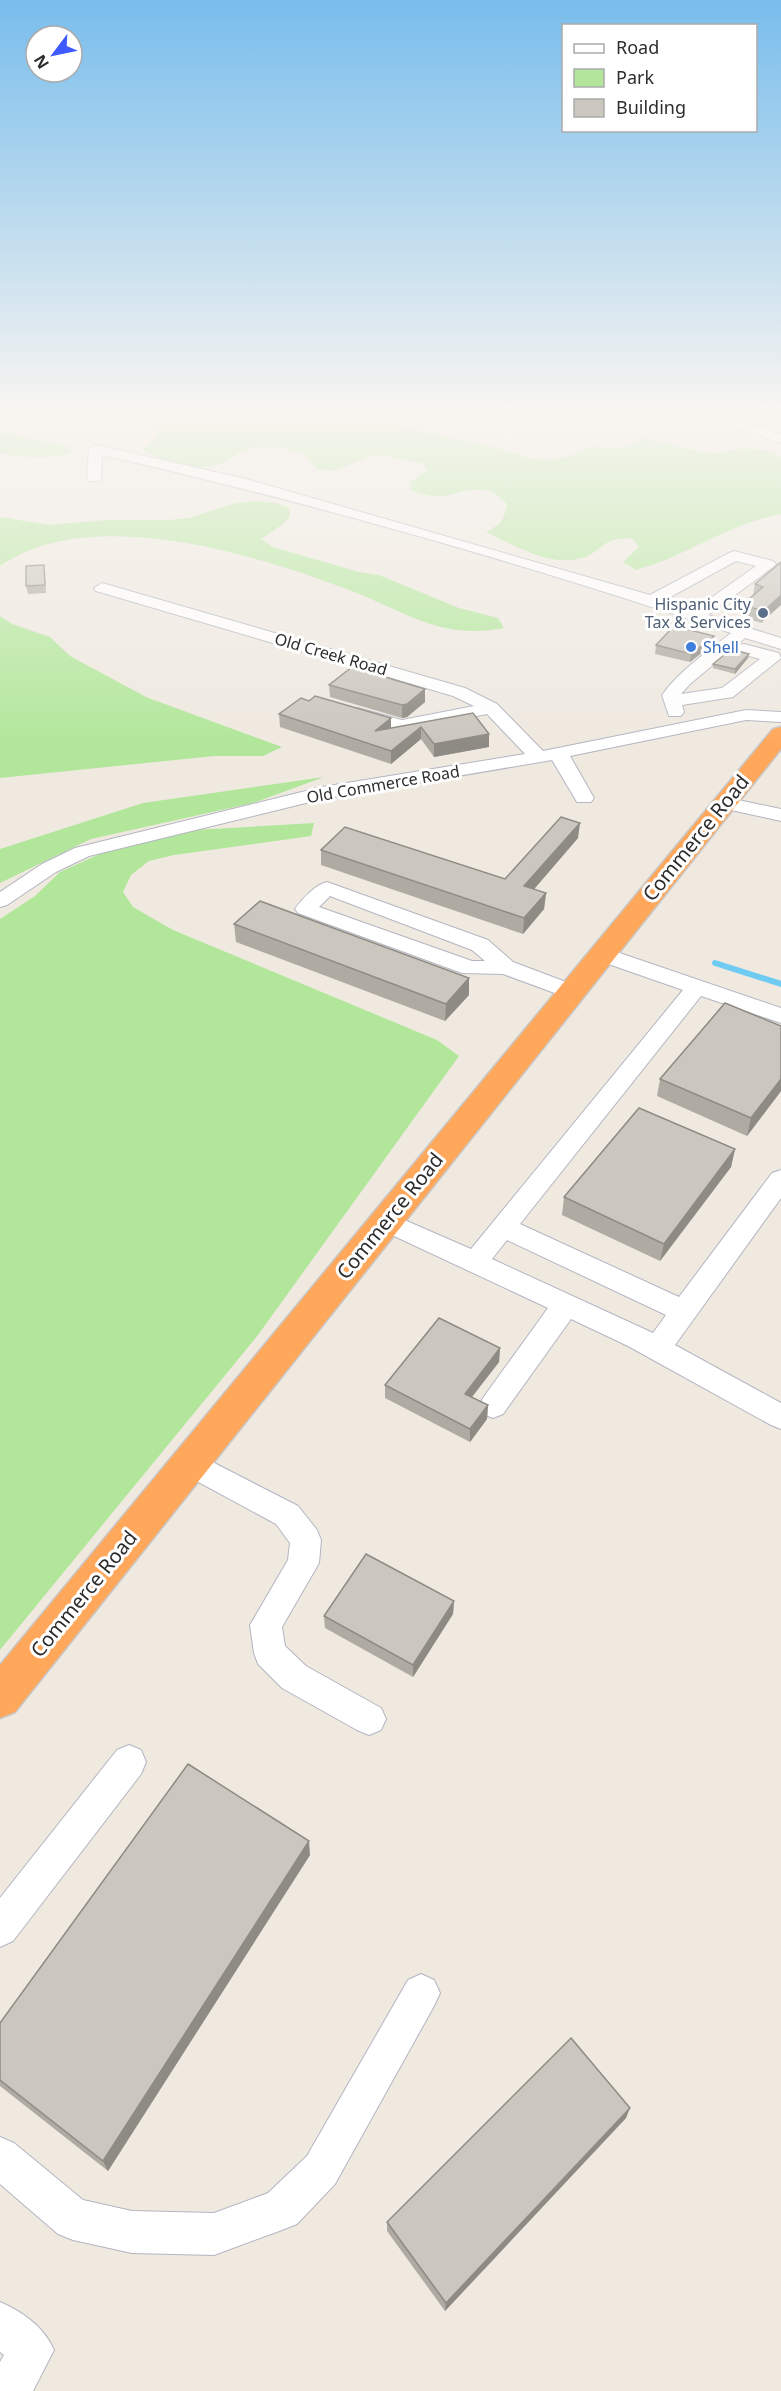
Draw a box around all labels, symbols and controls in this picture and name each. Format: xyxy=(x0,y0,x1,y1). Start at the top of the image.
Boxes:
north arrow xyxy=(24,24,84,84)
legend xyxy=(562,24,757,132)
text: Road xyxy=(616,35,659,59)
text: N xyxy=(29,51,54,73)
text: Park xyxy=(616,65,654,89)
text: Building xyxy=(616,95,686,119)
place label: Hispanic City Tax & Services xyxy=(645,593,752,633)
marker: Hispanic City Tax & Services xyxy=(756,606,770,620)
street label: Old Creek Road xyxy=(272,627,390,681)
place label: Shell xyxy=(703,636,739,658)
marker: Shell xyxy=(684,640,698,654)
street label: Old Commerce Road xyxy=(305,760,461,808)
street label: Commerce Road xyxy=(636,769,755,907)
street label: Commerce Road xyxy=(330,1147,449,1285)
street label: Commerce Road xyxy=(24,1525,143,1663)

